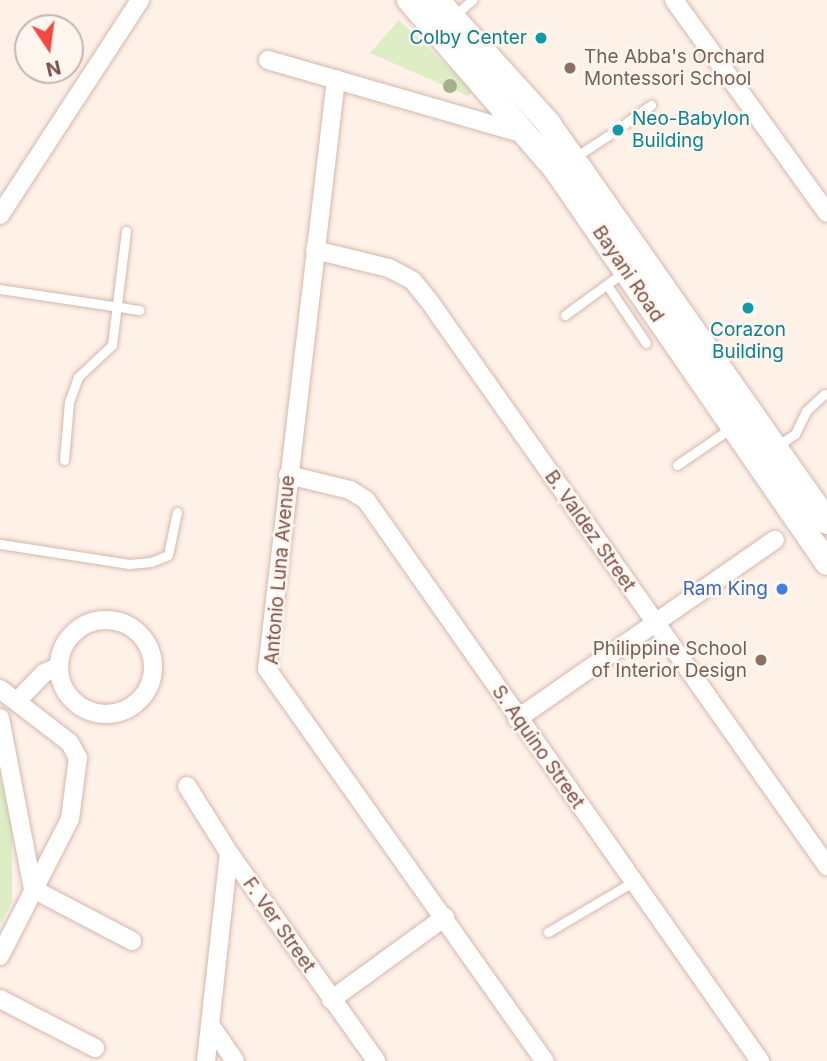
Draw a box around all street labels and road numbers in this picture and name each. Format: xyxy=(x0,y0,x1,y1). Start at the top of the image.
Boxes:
street label: Bayani Road xyxy=(587,222,669,326)
street label: B. Valdez Street xyxy=(540,466,640,596)
street label: Antonio Luna Avenue xyxy=(260,474,300,666)
street label: S. Aquino Street xyxy=(487,681,589,813)
street label: F. Ver Street xyxy=(238,873,320,977)

